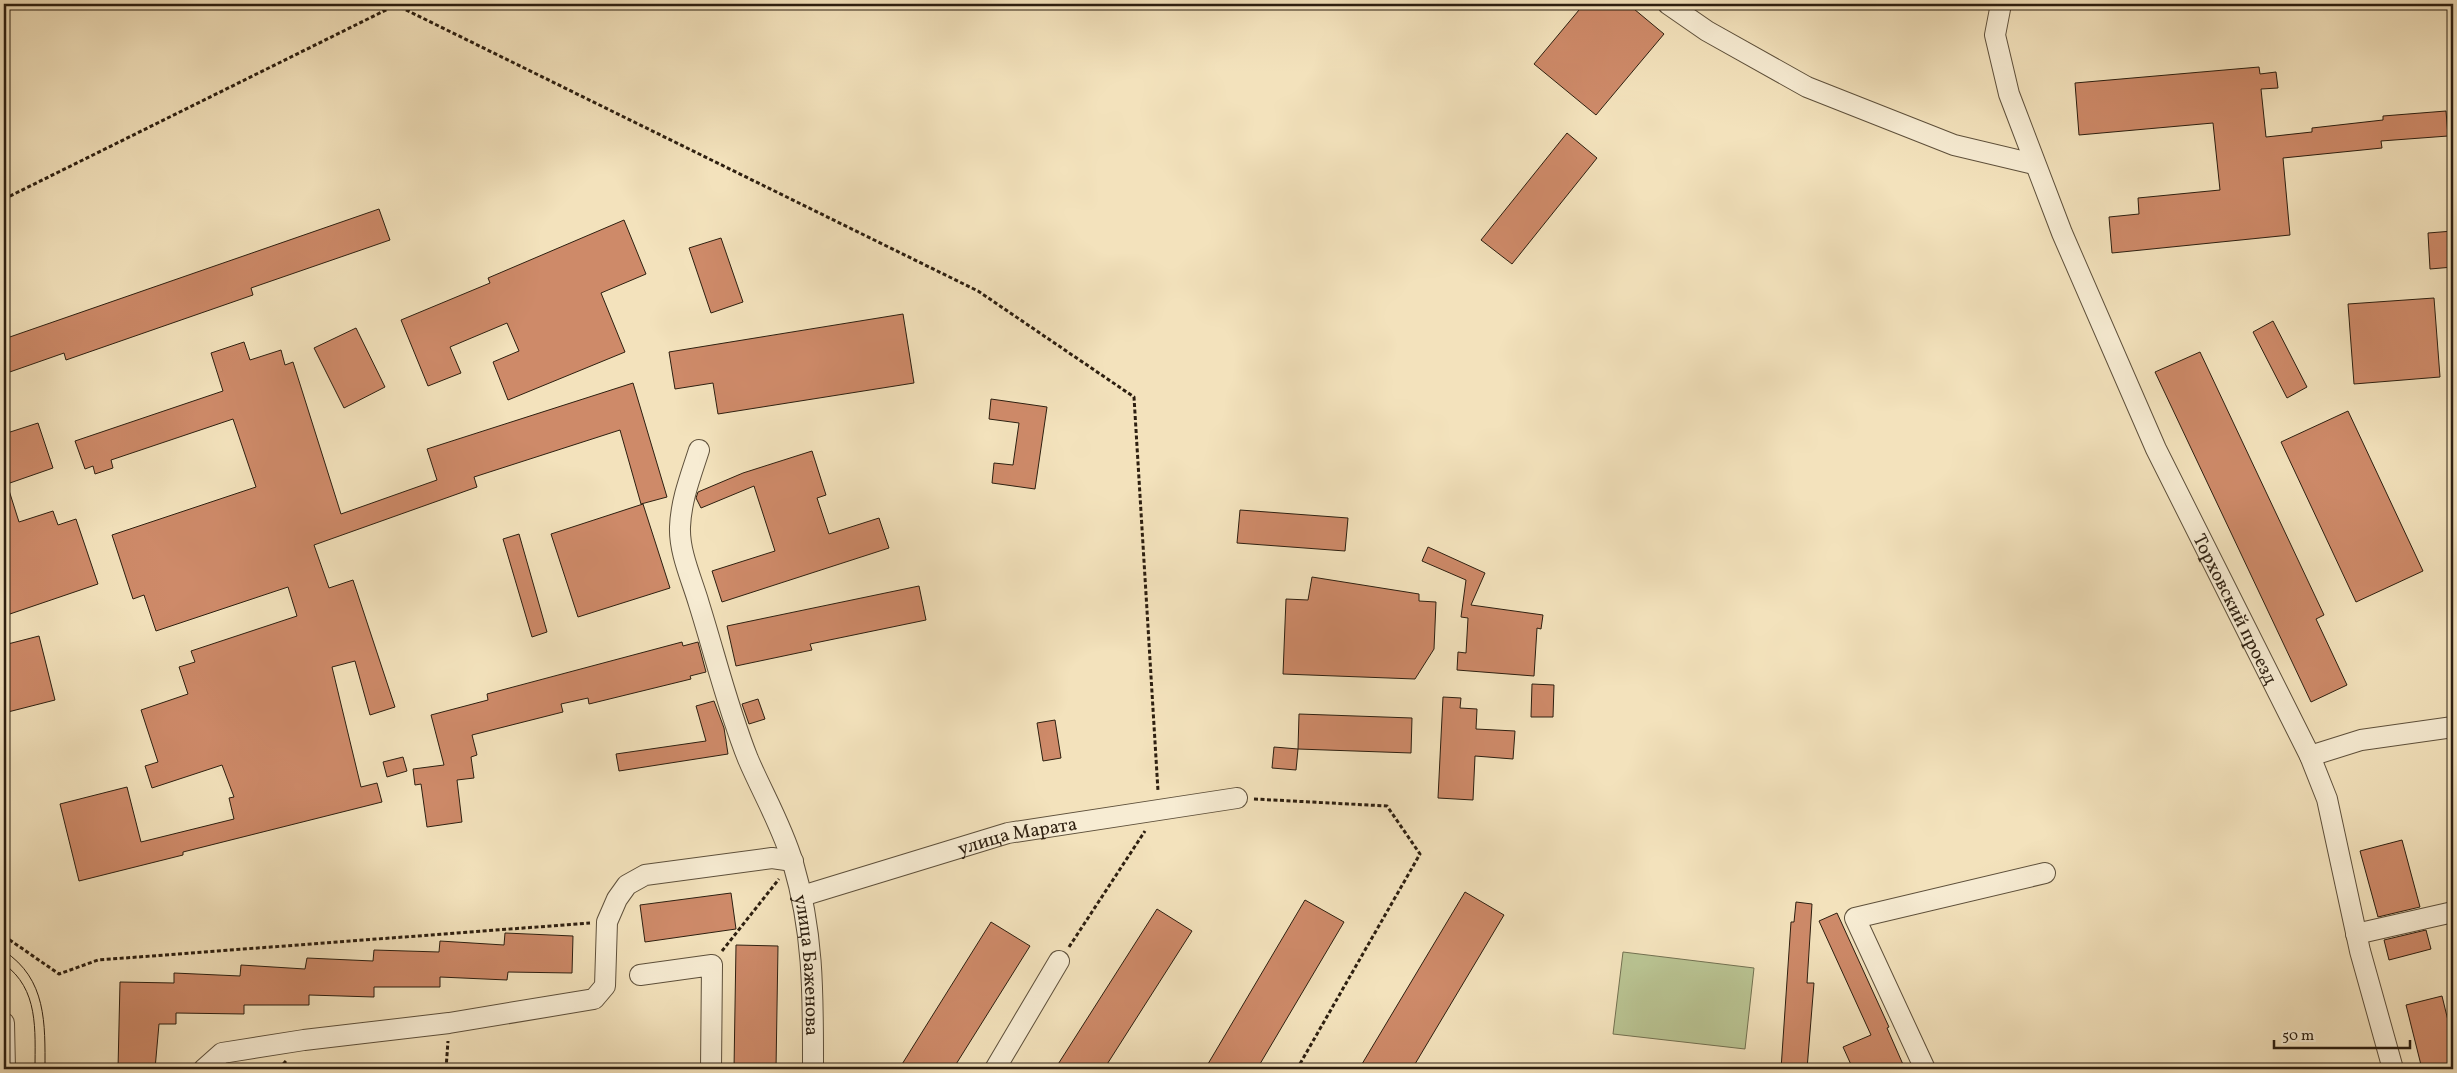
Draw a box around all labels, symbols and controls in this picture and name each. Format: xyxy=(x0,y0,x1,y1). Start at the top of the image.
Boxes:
street label: Торховский проезд xyxy=(2186,530,2283,689)
street label: улица Марата xyxy=(955,812,1079,863)
street label: улица Баженова xyxy=(786,892,824,1036)
scale bar xyxy=(2274,1018,2411,1050)
text: 50 m xyxy=(2282,1026,2314,1047)

